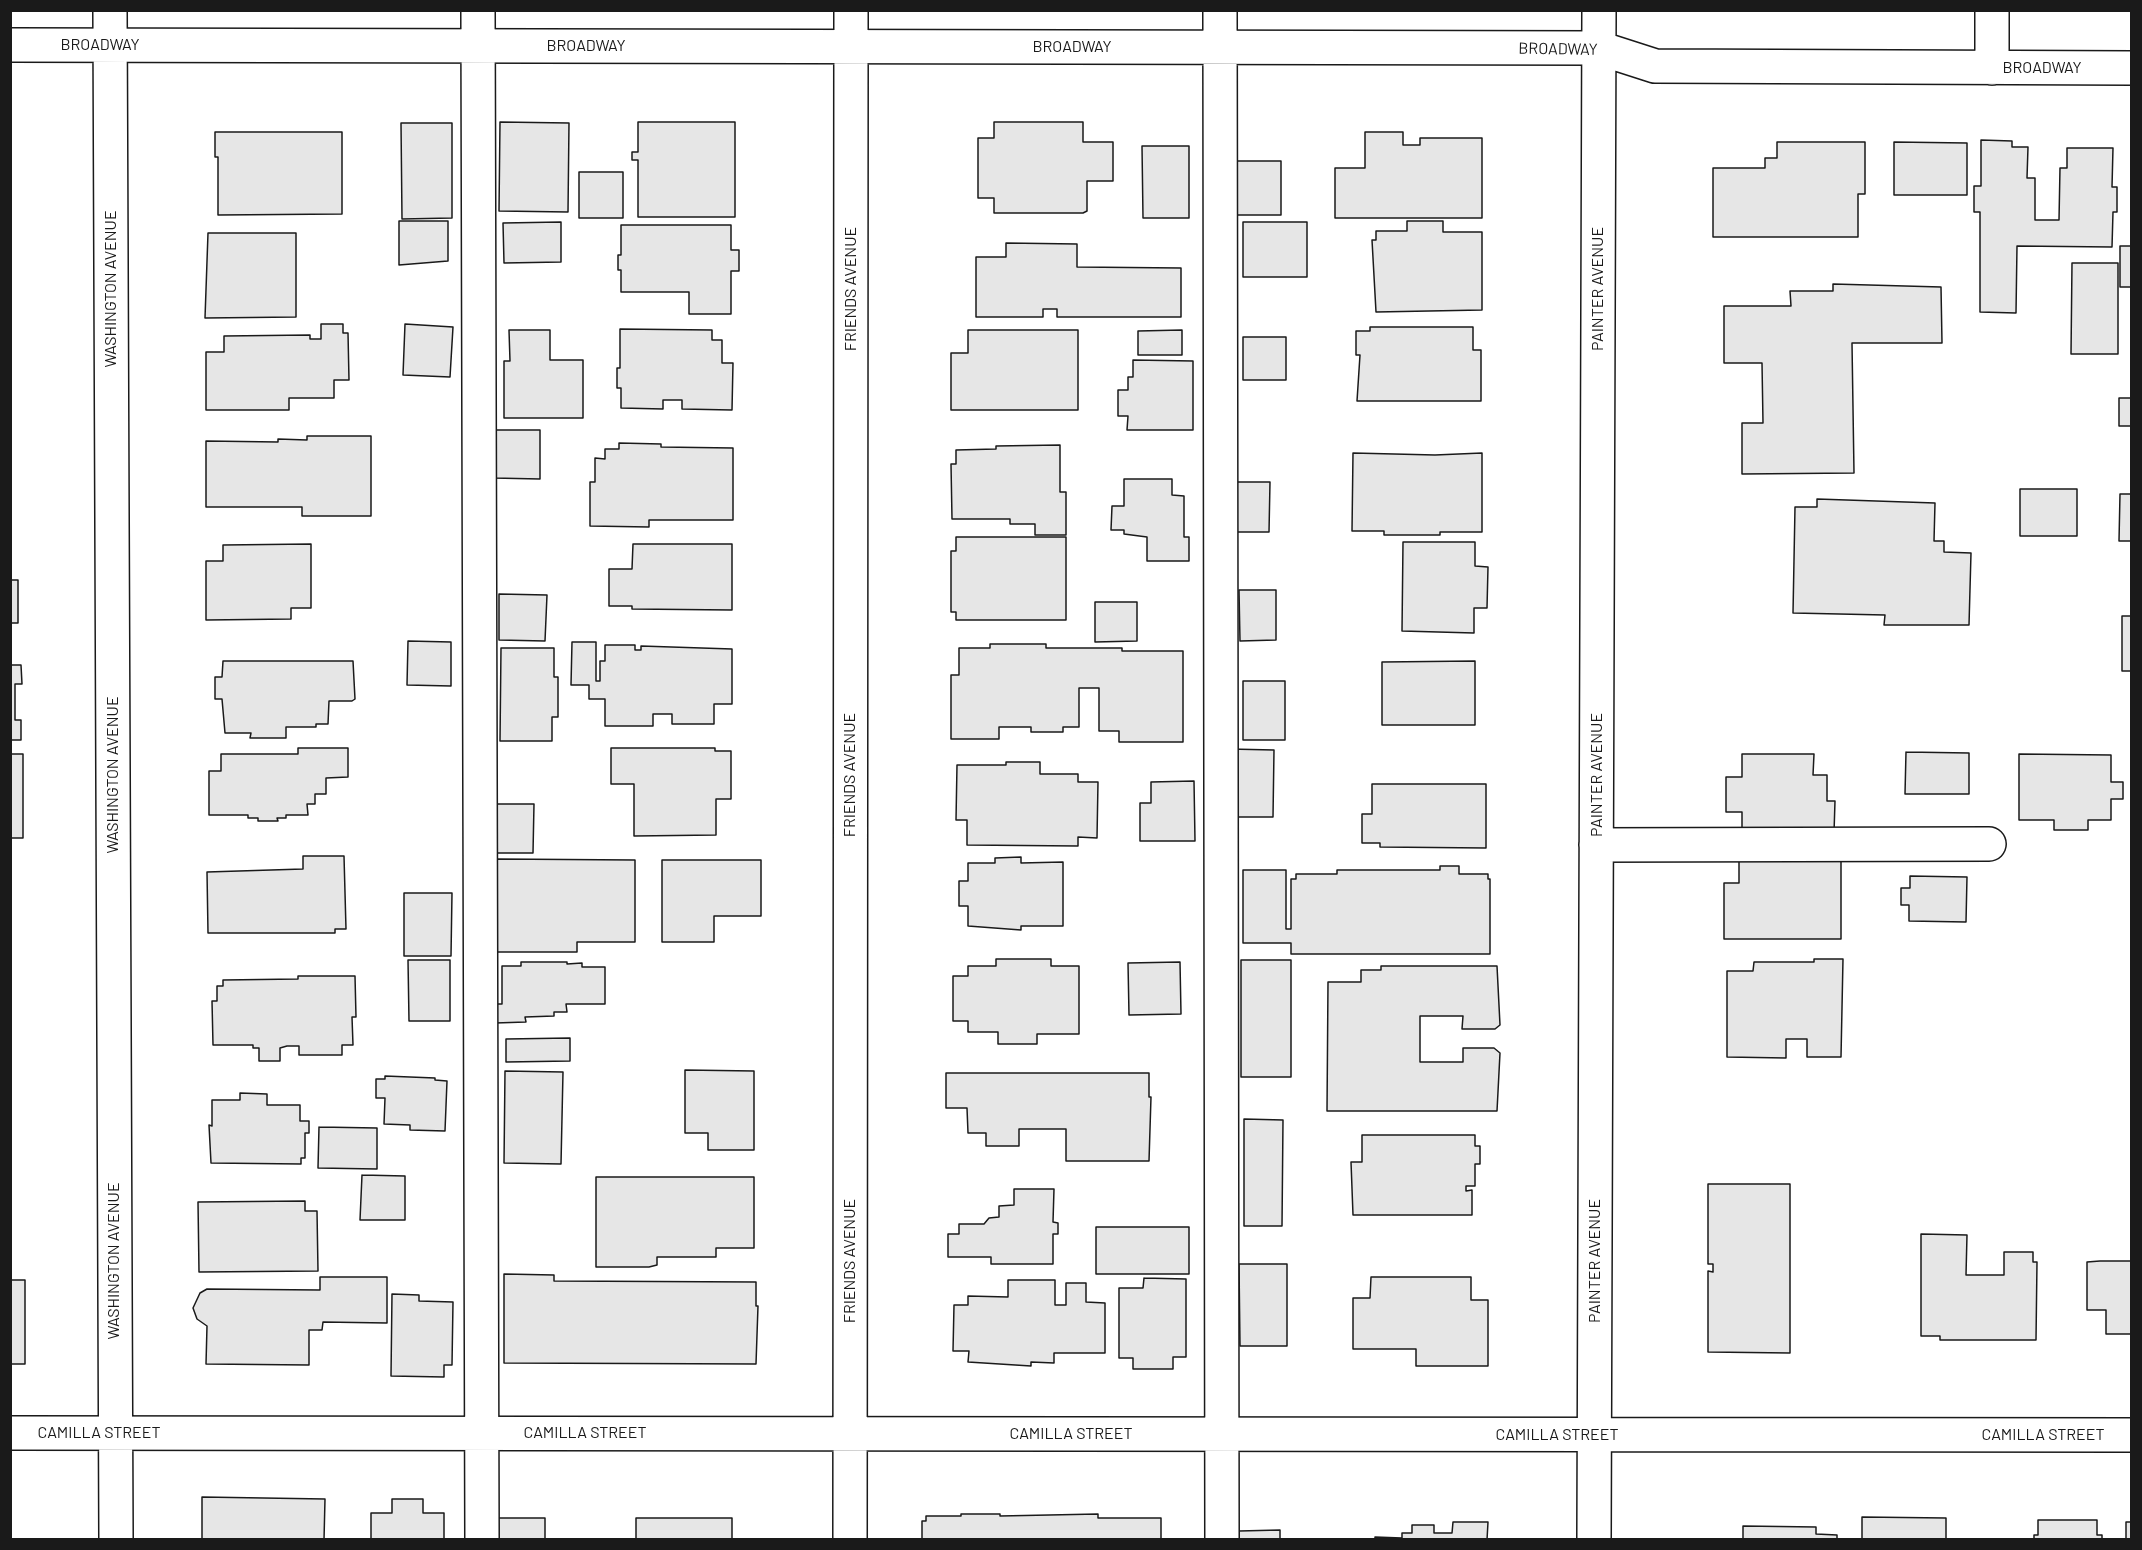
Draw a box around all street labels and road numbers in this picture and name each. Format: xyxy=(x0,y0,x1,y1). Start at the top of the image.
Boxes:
street label: BROADWAY xyxy=(60,35,140,55)
street label: BROADWAY xyxy=(546,36,626,56)
street label: BROADWAY xyxy=(1032,37,1112,57)
street label: BROADWAY xyxy=(1518,39,1598,59)
street label: BROADWAY xyxy=(2002,58,2082,78)
street label: WASHINGTON AVENUE xyxy=(101,210,121,368)
street label: FRIENDS AVENUE xyxy=(841,227,861,351)
street label: PAINTER AVENUE xyxy=(1588,227,1608,351)
street label: WASHINGTON AVENUE xyxy=(103,696,123,854)
street label: FRIENDS AVENUE xyxy=(840,713,860,837)
street label: PAINTER AVENUE xyxy=(1587,713,1607,837)
street label: WASHINGTON AVENUE xyxy=(104,1182,124,1340)
street label: FRIENDS AVENUE xyxy=(840,1199,860,1323)
street label: PAINTER AVENUE xyxy=(1585,1199,1605,1323)
street label: CAMILLA STREET xyxy=(37,1423,161,1443)
street label: CAMILLA STREET xyxy=(523,1423,647,1443)
street label: CAMILLA STREET xyxy=(1009,1424,1133,1444)
street label: CAMILLA STREET xyxy=(1495,1425,1619,1445)
street label: CAMILLA STREET xyxy=(1981,1425,2105,1445)

